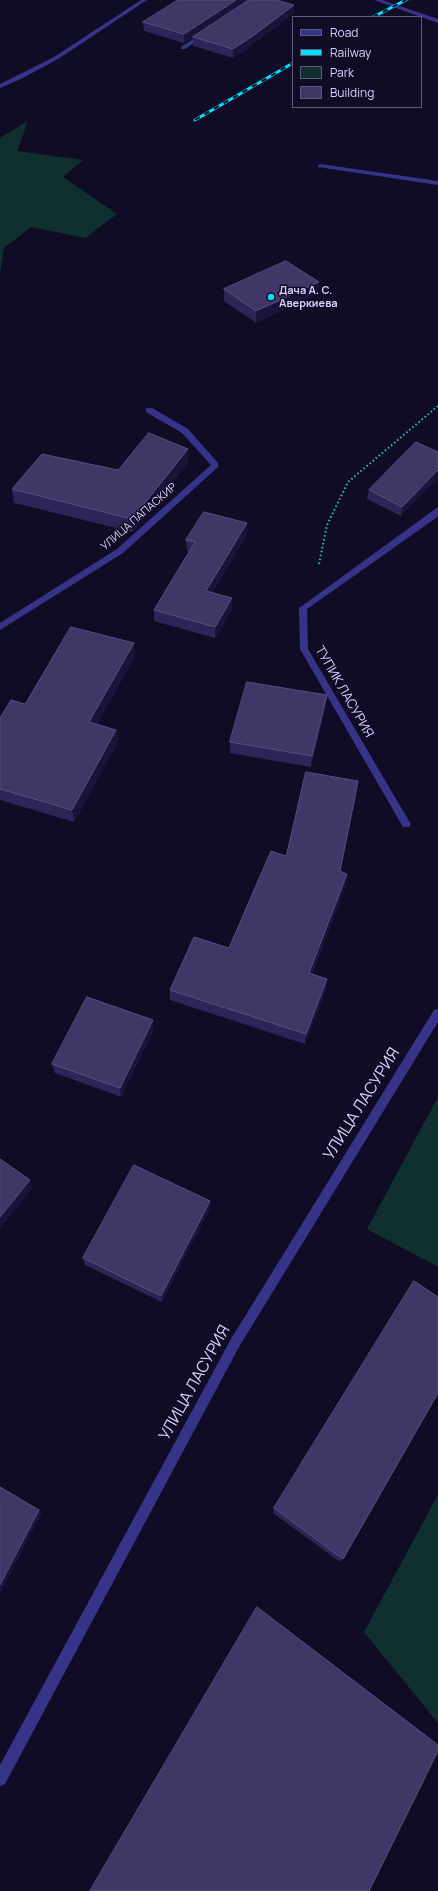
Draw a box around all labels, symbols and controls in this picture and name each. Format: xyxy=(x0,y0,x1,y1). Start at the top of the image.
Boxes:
legend xyxy=(292,16,422,108)
text: Road xyxy=(330,24,358,41)
text: Railway xyxy=(330,44,371,61)
text: Park xyxy=(330,64,354,81)
text: Building xyxy=(330,84,374,101)
place label: Дача А. С. Аверкиева xyxy=(279,284,338,310)
marker: Дача А. С. Аверкиева xyxy=(266,292,276,302)
street label: УЛИЦА ПАПАСКИР xyxy=(98,481,180,553)
street label: ТУПИК ЛАСУРИЯ xyxy=(311,643,377,741)
street label: УЛИЦА ЛАСУРИЯ xyxy=(320,1044,404,1164)
street label: УЛИЦА ЛАСУРИЯ xyxy=(155,1322,235,1444)

